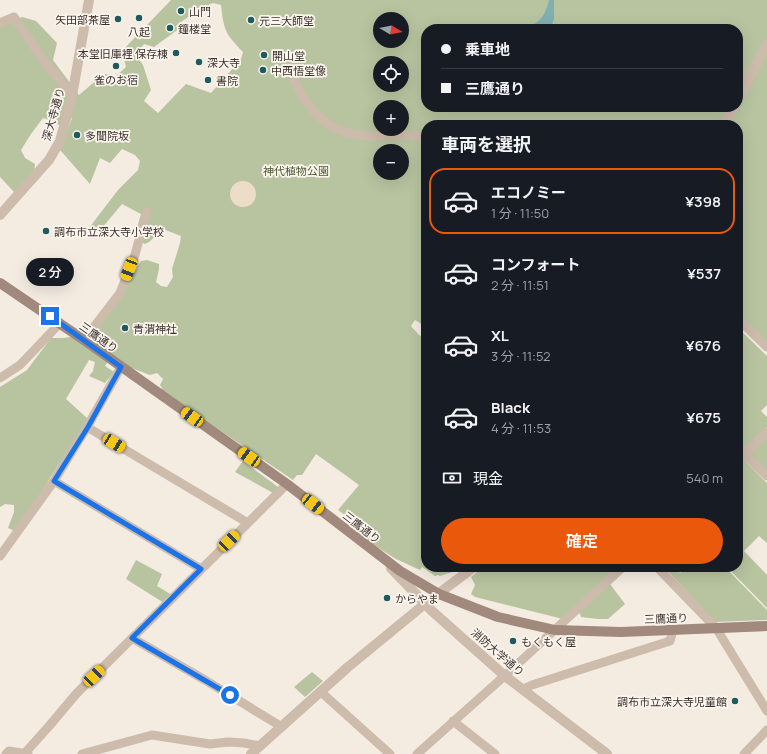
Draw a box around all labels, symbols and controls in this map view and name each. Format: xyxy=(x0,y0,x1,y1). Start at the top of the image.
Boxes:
place label: 山門 xyxy=(189,4,211,19)
marker: 山門 xyxy=(176,6,186,16)
place label: 矢田部茶屋 xyxy=(55,12,110,27)
north arrow xyxy=(373,12,409,48)
map controls xyxy=(373,12,409,180)
marker: 八起 xyxy=(134,13,144,23)
place label: 元三大師堂 xyxy=(259,13,314,28)
marker: 矢田部茶屋 xyxy=(113,14,123,24)
marker: 元三大師堂 xyxy=(246,15,256,25)
place label: 鐘楼堂 xyxy=(178,21,211,36)
marker: 鐘楼堂 xyxy=(165,23,175,33)
place label: 八起 xyxy=(128,24,150,39)
text: 乗車地 xyxy=(465,39,510,60)
place label: 本堂旧庫裡 保存棟 xyxy=(78,46,168,61)
marker: 本堂旧庫裡 保存棟 xyxy=(171,48,181,58)
place label: 開山堂 xyxy=(272,48,305,63)
marker: 開山堂 xyxy=(259,50,269,60)
place label: 深大寺 xyxy=(207,55,240,70)
button: locate xyxy=(373,56,409,92)
marker: 深大寺 xyxy=(194,57,204,67)
marker: 雀のお宿 xyxy=(111,61,121,71)
place label: 中西悟堂像 xyxy=(271,63,326,78)
marker: 中西悟堂像 xyxy=(258,65,268,75)
place label: 雀のお宿 xyxy=(94,72,138,87)
place label: 書院 xyxy=(216,73,238,88)
marker: 書院 xyxy=(203,75,213,85)
text: 三鷹通り xyxy=(465,78,525,99)
street label: 深大寺通り xyxy=(38,85,68,143)
button: + xyxy=(373,100,409,136)
place label: 多聞院坂 xyxy=(85,128,129,143)
marker: 多聞院坂 xyxy=(72,130,82,140)
text: 車両を選択 xyxy=(441,132,531,156)
button: − xyxy=(373,144,409,180)
park label: 神代植物公園 xyxy=(263,163,329,178)
text: エコノミー xyxy=(491,182,566,203)
icon: car xyxy=(443,183,479,219)
text: ¥398 xyxy=(685,191,721,212)
text: 1 分 · 11:50 xyxy=(491,204,549,222)
place label: 調布市立深大寺小学校 xyxy=(54,224,164,239)
marker: 調布市立深大寺小学校 xyxy=(41,226,51,236)
text: コンフォート xyxy=(491,254,581,275)
icon: car xyxy=(443,255,479,291)
car xyxy=(119,256,139,282)
callout: 2 分 xyxy=(26,258,74,286)
text: 2 分 xyxy=(38,263,62,281)
text: ¥537 xyxy=(687,263,721,284)
text: 2 分 · 11:51 xyxy=(491,276,549,294)
route end xyxy=(41,307,59,325)
street label: 三鷹通り xyxy=(77,318,121,356)
place label: 青渭神社 xyxy=(133,321,177,336)
marker: 青渭神社 xyxy=(120,323,130,333)
text: XL xyxy=(491,325,509,346)
icon: car xyxy=(443,327,479,363)
text: ¥676 xyxy=(686,335,721,356)
text: 3 分 · 11:52 xyxy=(491,347,551,365)
text: Black xyxy=(491,397,530,418)
icon: car xyxy=(443,399,479,435)
car xyxy=(179,405,205,429)
text: ¥675 xyxy=(686,407,721,428)
text: 4 分 · 11:53 xyxy=(491,419,551,437)
car xyxy=(101,432,127,454)
car xyxy=(236,445,262,469)
icon: cash xyxy=(441,467,463,489)
text: 現金 xyxy=(473,468,503,489)
text: 540 m xyxy=(686,469,723,487)
car xyxy=(300,492,326,516)
street label: 三鷹通り xyxy=(340,508,384,546)
button: 確定 xyxy=(441,518,723,564)
car xyxy=(216,528,242,554)
place label: からやま xyxy=(395,591,439,606)
marker: からやま xyxy=(382,593,392,603)
street label: 三鷹通り xyxy=(644,610,688,626)
street label: 消防大学通り xyxy=(468,625,528,679)
place label: もくもく屋 xyxy=(521,634,576,649)
marker: もくもく屋 xyxy=(508,636,518,646)
car xyxy=(81,663,107,689)
route start xyxy=(221,686,239,704)
place label: 調布市立深大寺児童館 xyxy=(617,694,727,709)
marker: 調布市立深大寺児童館 xyxy=(730,696,740,706)

